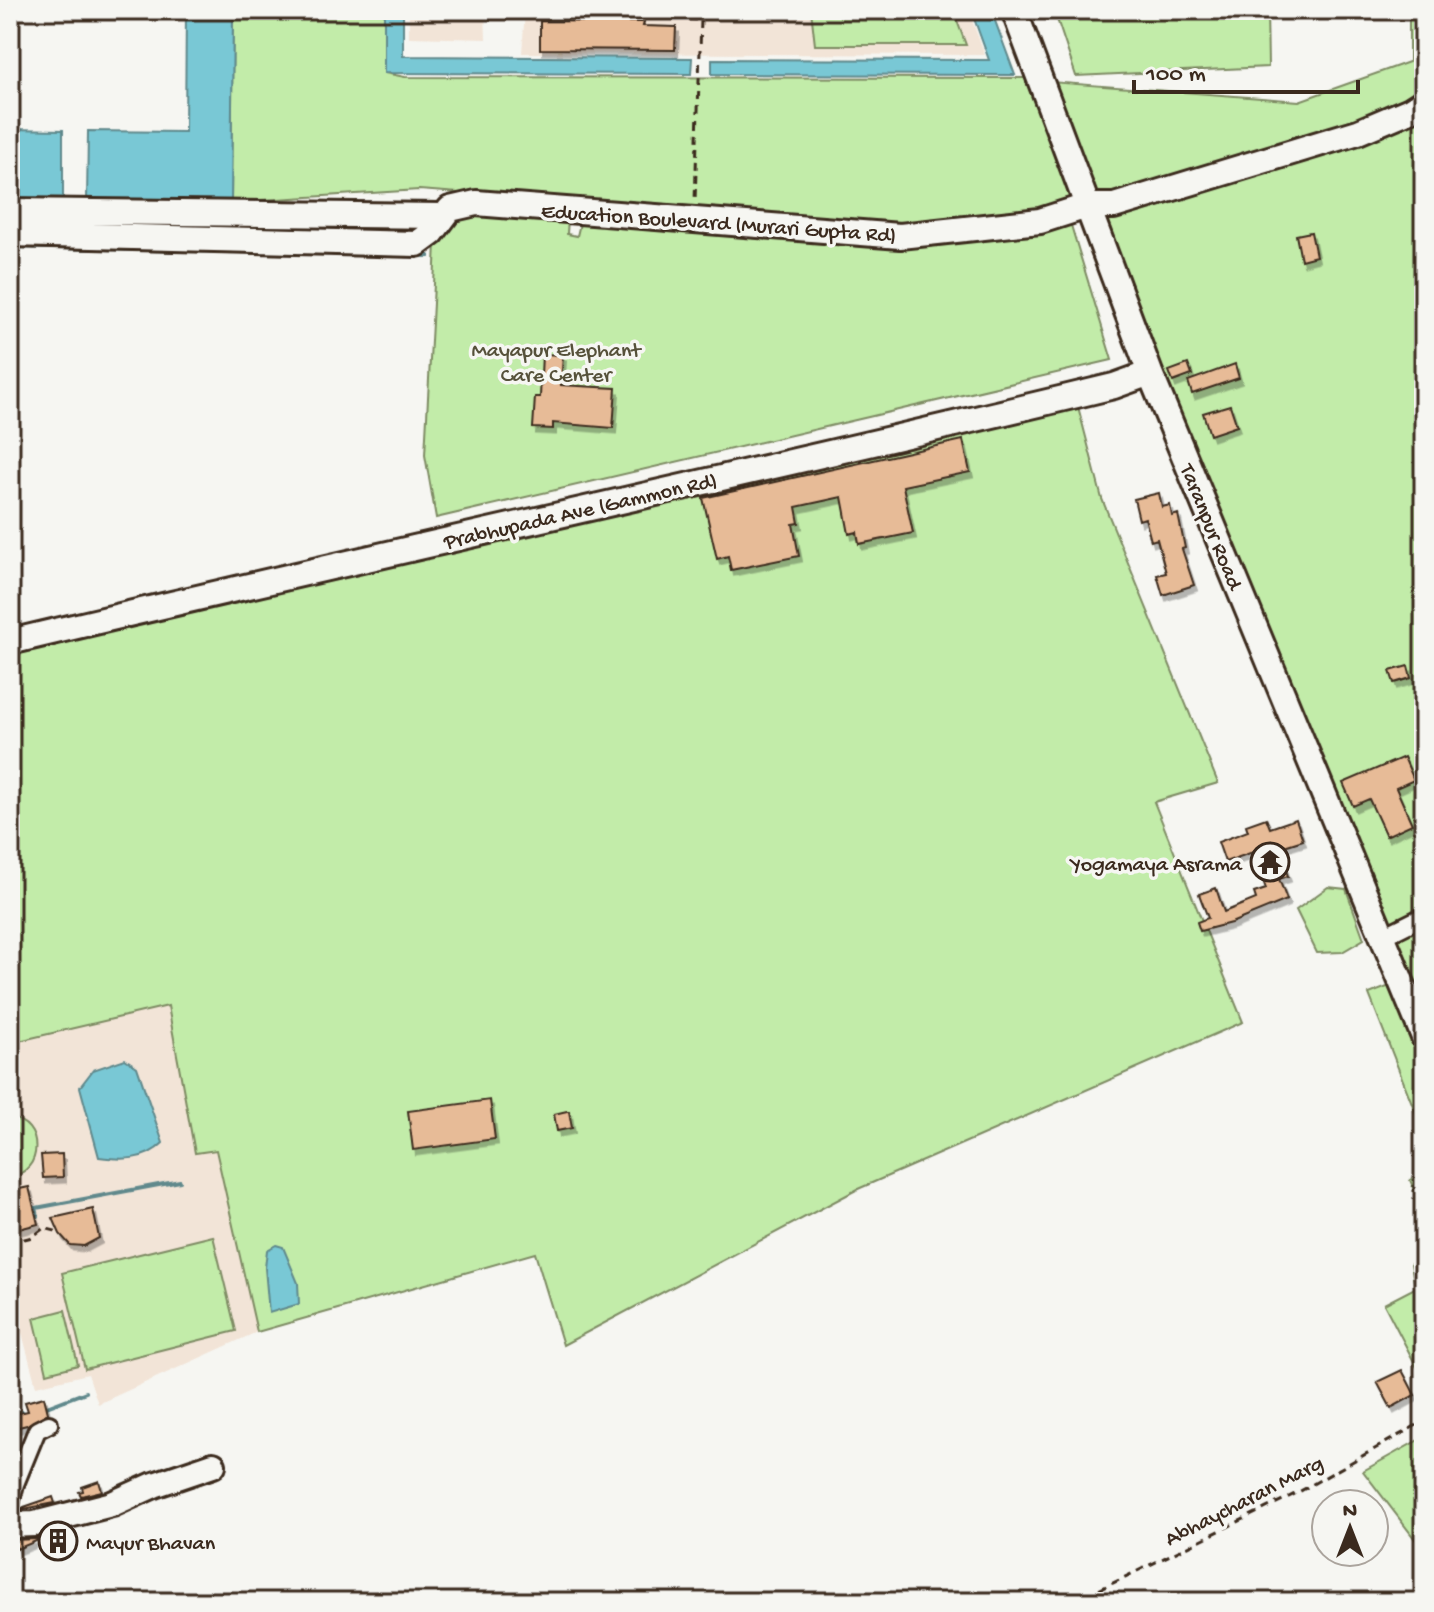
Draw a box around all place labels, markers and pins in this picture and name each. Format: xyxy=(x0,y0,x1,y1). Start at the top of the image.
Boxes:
temple icon: Yogamaya Asrama xyxy=(1249,841,1291,883)
place label: Yogamaya Asrama xyxy=(1069,853,1243,879)
building icon: Mayur Bhavan xyxy=(37,1520,79,1562)
place label: Mayur Bhavan xyxy=(86,1532,216,1558)

